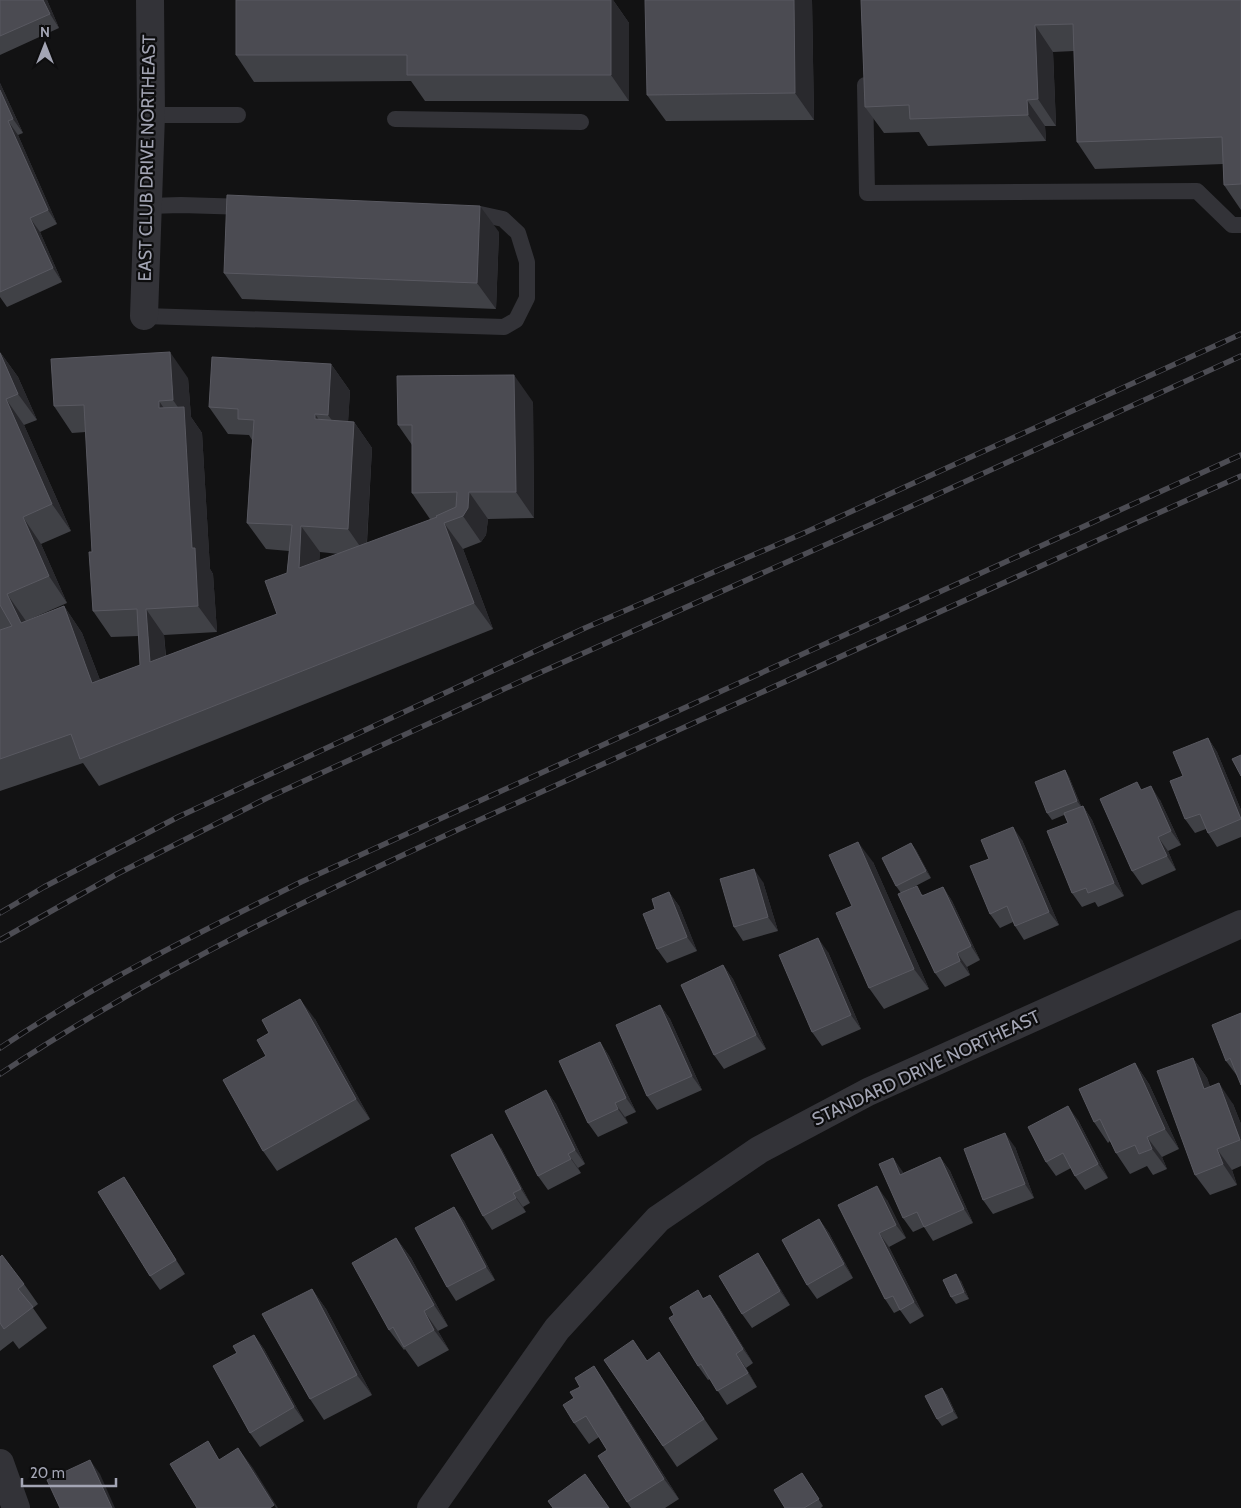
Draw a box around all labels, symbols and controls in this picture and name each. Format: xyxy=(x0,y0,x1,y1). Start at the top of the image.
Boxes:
north arrow xyxy=(20,20,70,70)
text: N xyxy=(40,23,50,41)
street label: EAST CLUB DRIVE NORTHEAST xyxy=(134,34,160,282)
street label: STANDARD DRIVE NORTHEAST xyxy=(809,1005,1044,1131)
scale bar xyxy=(22,1456,116,1488)
text: 20 m xyxy=(30,1464,65,1482)

